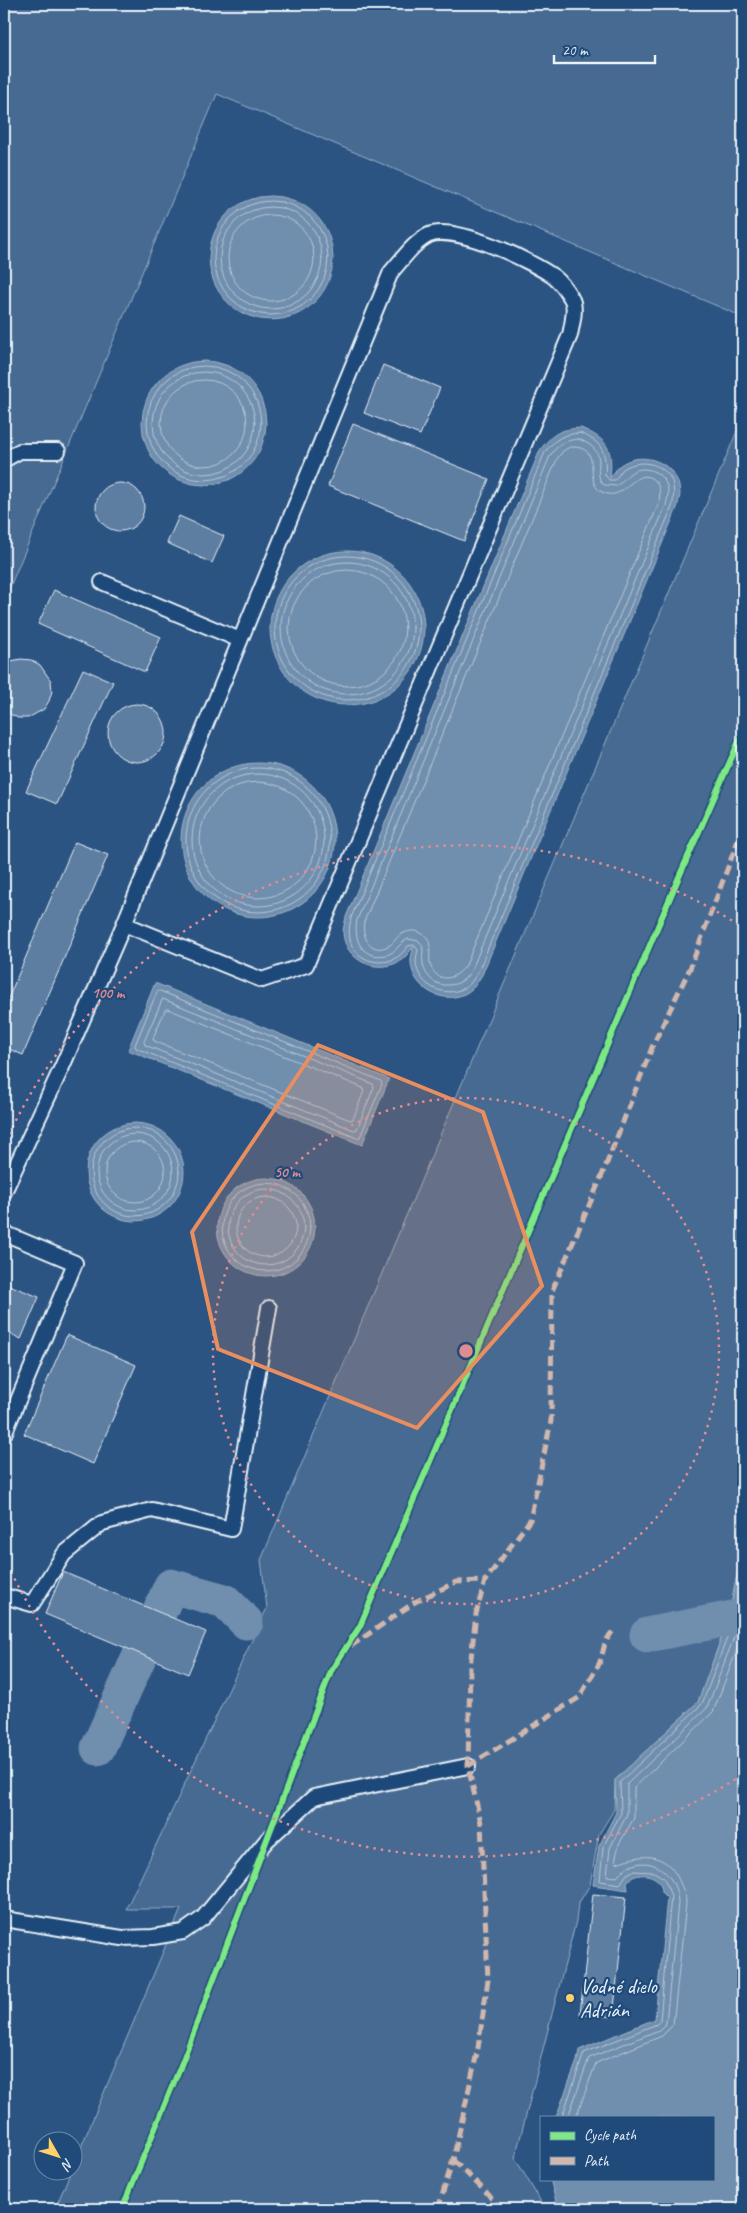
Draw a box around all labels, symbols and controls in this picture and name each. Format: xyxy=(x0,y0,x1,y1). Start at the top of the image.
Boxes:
scale bar xyxy=(554,32,656,64)
text: 20 m xyxy=(562,41,589,60)
text: 100 m xyxy=(92,984,126,1003)
text: 50 m xyxy=(274,1163,301,1182)
centre of rings xyxy=(457,1342,475,1360)
place label: Vodné dielo Adrián xyxy=(580,1973,658,2023)
marker: Vodné dielo Adrián xyxy=(564,1992,576,2004)
legend xyxy=(540,2116,714,2180)
text: Cycle path xyxy=(584,2126,636,2145)
north arrow xyxy=(32,2130,82,2180)
text: Path xyxy=(584,2152,610,2171)
text: N xyxy=(57,2155,77,2174)

